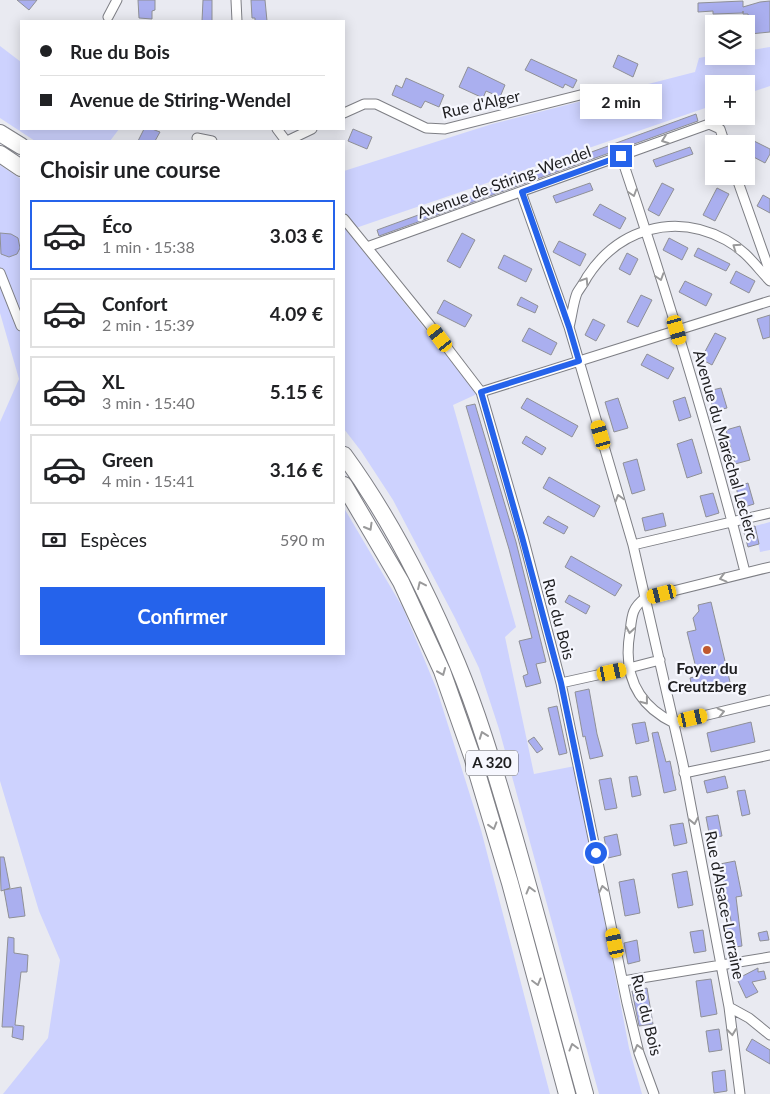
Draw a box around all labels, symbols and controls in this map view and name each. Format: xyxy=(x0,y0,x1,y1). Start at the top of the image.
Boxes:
map controls xyxy=(705,15,755,185)
button: layers xyxy=(705,15,755,65)
text: Rue du Bois xyxy=(70,40,170,63)
button: + xyxy=(705,75,755,125)
callout: 2 min xyxy=(580,84,662,118)
street label: Rue d'Alger xyxy=(440,85,522,122)
text: Avenue de Stiring-Wendel xyxy=(70,88,291,111)
text: 2 min xyxy=(601,92,641,111)
one-way arrow xyxy=(661,134,670,144)
button: − xyxy=(705,135,755,185)
street label: Avenue de Stiring-Wendel xyxy=(414,141,593,222)
route end xyxy=(610,145,632,167)
text: Choisir une course xyxy=(40,156,221,183)
one-way arrow xyxy=(628,189,638,197)
icon: car xyxy=(42,213,87,258)
text: Éco xyxy=(102,214,132,237)
text: 3.03 € xyxy=(270,224,323,247)
text: 1 min · 15:38 xyxy=(102,237,195,256)
one-way arrow xyxy=(732,244,742,253)
one-way arrow xyxy=(654,272,664,280)
one-way arrow xyxy=(579,278,588,287)
icon: car xyxy=(42,291,87,336)
text: Confort xyxy=(102,292,167,315)
text: 4.09 € xyxy=(270,302,323,325)
car xyxy=(665,314,688,346)
text: 2 min · 15:39 xyxy=(102,315,195,334)
car xyxy=(424,322,455,354)
street label: Avenue du Maréchal Leclerc xyxy=(690,348,763,543)
icon: car xyxy=(42,369,87,414)
text: XL xyxy=(102,370,125,393)
text: 5.15 € xyxy=(270,380,323,403)
text: 3 min · 15:40 xyxy=(102,393,195,412)
car xyxy=(589,419,612,451)
icon: car xyxy=(42,447,87,492)
text: Green xyxy=(102,448,153,471)
text: 3.16 € xyxy=(270,458,323,481)
text: 4 min · 15:41 xyxy=(102,471,195,490)
one-way arrow xyxy=(614,493,625,502)
one-way arrow xyxy=(363,521,373,530)
icon: cash xyxy=(40,526,68,554)
text: Espèces xyxy=(80,528,147,551)
text: 590 m xyxy=(280,530,325,549)
one-way arrow xyxy=(719,572,727,582)
street label: Rue du Bois xyxy=(540,576,579,662)
one-way arrow xyxy=(417,581,427,590)
car xyxy=(645,583,678,605)
button: Confirmer xyxy=(40,587,325,645)
one-way arrow xyxy=(625,626,635,635)
marker: Foyer du Creutzberg xyxy=(701,644,713,656)
place label: Foyer du Creutzberg xyxy=(667,658,747,695)
car xyxy=(595,662,628,682)
one-way arrow xyxy=(436,667,446,675)
one-way arrow xyxy=(639,695,648,704)
car xyxy=(676,707,709,729)
one-way arrow xyxy=(717,707,726,718)
one-way arrow xyxy=(479,731,489,739)
road number: A 320 xyxy=(466,750,518,776)
one-way arrow xyxy=(688,816,698,825)
one-way arrow xyxy=(488,821,498,829)
street label: Rue d'Alsace-Lorraine xyxy=(702,829,749,981)
route start xyxy=(585,842,607,864)
one-way arrow xyxy=(599,885,609,894)
one-way arrow xyxy=(525,887,535,895)
car xyxy=(604,927,625,959)
street label: Rue du Bois xyxy=(628,972,667,1058)
one-way arrow xyxy=(531,978,541,986)
one-way arrow xyxy=(726,1028,737,1036)
one-way arrow xyxy=(568,1043,578,1052)
one-way arrow xyxy=(633,1044,644,1053)

